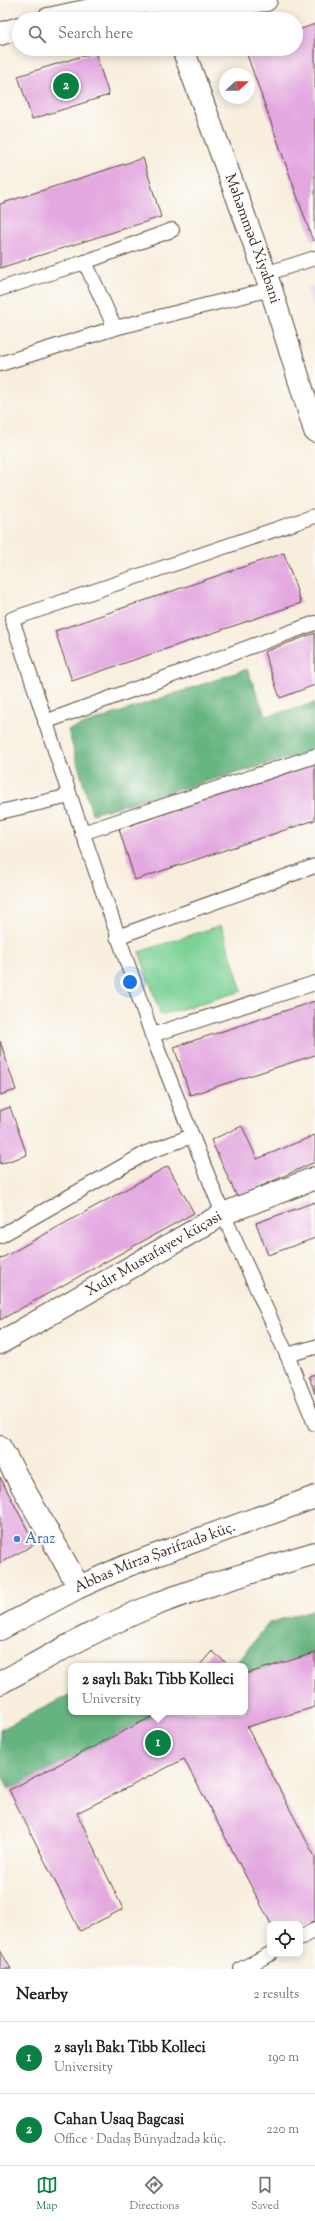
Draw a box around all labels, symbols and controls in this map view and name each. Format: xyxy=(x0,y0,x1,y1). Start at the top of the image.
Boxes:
search box xyxy=(12,12,303,56)
icon: search xyxy=(26,23,48,45)
text: Search here xyxy=(58,24,133,45)
north arrow xyxy=(219,68,255,104)
pin: 2 xyxy=(53,71,79,101)
street label: Məhəmməd Xiyabani xyxy=(219,171,285,306)
your location xyxy=(120,972,140,992)
street label: Xıdır Mustafayev küçəsi xyxy=(82,1206,226,1302)
street label: Abbas Mirzə Şərifzadə küç. xyxy=(71,1516,238,1598)
place label: Araz xyxy=(25,1529,55,1550)
marker: Araz xyxy=(12,1534,22,1544)
popup xyxy=(68,1663,248,1715)
text: 2 saylı Bakı Tibb Kolleci xyxy=(82,1670,234,1691)
text: University xyxy=(82,1691,141,1709)
pin: 1 xyxy=(145,1728,171,1758)
map controls xyxy=(267,1921,303,1957)
button: locate xyxy=(267,1921,303,1957)
text: Nearby xyxy=(16,1983,68,2007)
text: 2 results xyxy=(254,1986,299,2004)
text: 2 saylı Bakı Tibb Kolleci xyxy=(54,2038,206,2059)
text: 1 xyxy=(27,2049,31,2067)
text: 190 m xyxy=(268,2049,299,2067)
text: University xyxy=(54,2059,113,2077)
text: Cahan Usaq Bagcasi xyxy=(54,2110,184,2131)
text: 2 xyxy=(26,2121,32,2139)
text: 220 m xyxy=(266,2121,299,2139)
text: Office · Dadaş Bünyadzadə küç. xyxy=(54,2131,226,2149)
tab: Map xyxy=(36,2174,58,2214)
tab: Directions xyxy=(130,2174,179,2214)
tab: Saved xyxy=(251,2174,279,2214)

